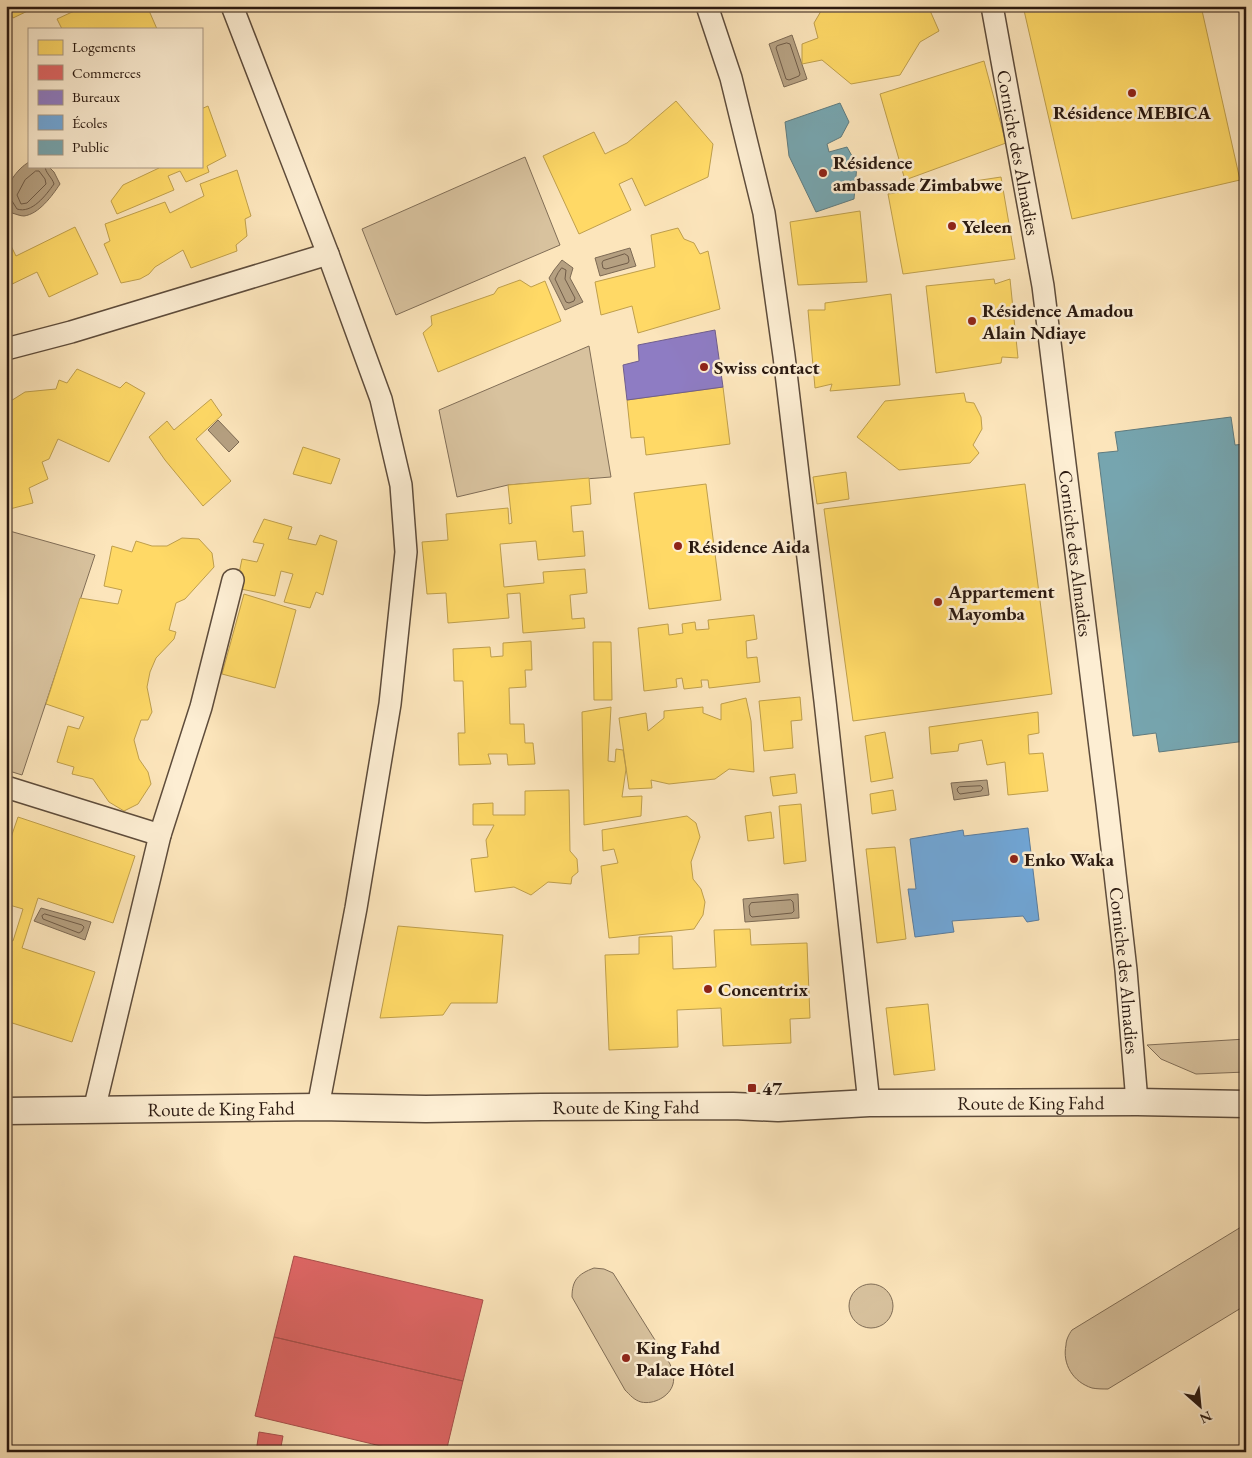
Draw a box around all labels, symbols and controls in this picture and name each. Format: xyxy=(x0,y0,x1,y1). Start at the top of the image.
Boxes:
legend xyxy=(28,28,202,168)
text: Logements xyxy=(72,37,136,56)
text: Commerces xyxy=(72,63,141,82)
street label: Corniche des Almadies xyxy=(991,68,1046,237)
text: Bureaux xyxy=(72,87,120,106)
marker: Résidence MEBICA xyxy=(1126,87,1138,99)
place label: Résidence MEBICA xyxy=(1053,100,1211,125)
text: Écoles xyxy=(72,113,108,132)
text: Public xyxy=(72,137,109,156)
place label: Résidence ambassade Zimbabwe xyxy=(833,150,1002,197)
marker: Résidence ambassade Zimbabwe xyxy=(817,167,829,179)
place label: Yeleen xyxy=(962,214,1012,239)
marker: Yeleen xyxy=(946,220,958,232)
place label: Résidence Amadou Alain Ndiaye xyxy=(981,298,1134,345)
marker: Résidence Amadou Alain Ndiaye xyxy=(966,315,978,327)
place label: Swiss contact xyxy=(714,355,820,380)
marker: Swiss contact xyxy=(698,361,710,373)
street label: Corniche des Almadies xyxy=(1053,469,1099,638)
place label: Résidence Aida xyxy=(688,534,811,559)
marker: Résidence Aida xyxy=(672,540,684,552)
place label: Appartement Mayomba xyxy=(947,579,1055,626)
marker: Appartement Mayomba xyxy=(932,596,944,608)
place label: Enko Waka xyxy=(1024,847,1115,872)
marker: Enko Waka xyxy=(1008,853,1020,865)
street label: Corniche des Almadies xyxy=(1104,886,1145,1055)
place label: Concentrix xyxy=(718,977,808,1002)
marker: Concentrix xyxy=(702,983,714,995)
place label: 47 xyxy=(762,1076,783,1101)
marker: 47 xyxy=(746,1082,758,1094)
street label: Route de King Fahd xyxy=(957,1090,1105,1115)
street label: Route de King Fahd xyxy=(552,1094,700,1119)
street label: Route de King Fahd xyxy=(147,1095,295,1122)
place label: King Fahd Palace Hôtel xyxy=(636,1335,735,1382)
marker: King Fahd Palace Hôtel xyxy=(620,1352,632,1364)
north arrow xyxy=(1174,1380,1224,1430)
text: N xyxy=(1196,1407,1215,1428)

